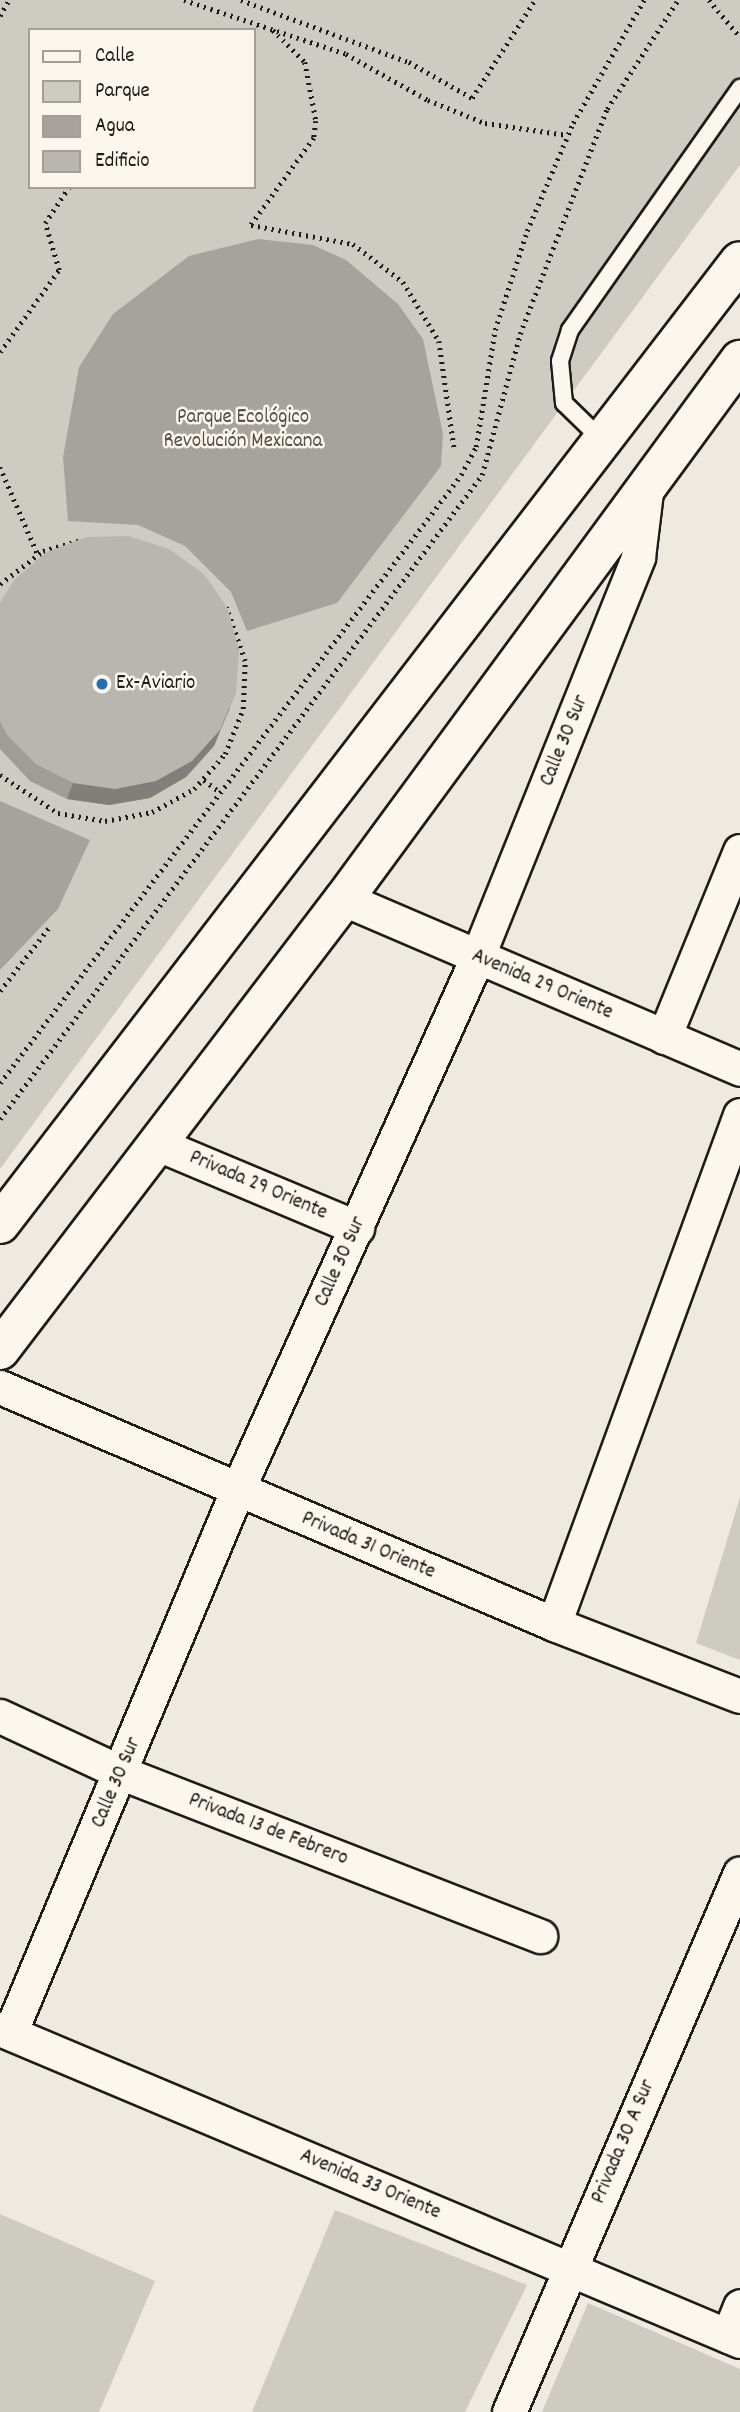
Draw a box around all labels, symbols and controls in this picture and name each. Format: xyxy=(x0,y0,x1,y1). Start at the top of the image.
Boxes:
legend xyxy=(28,28,256,189)
text: Calle xyxy=(95,42,134,72)
text: Parque xyxy=(95,77,150,107)
text: Agua xyxy=(95,112,135,142)
text: Edificio xyxy=(95,147,150,177)
park label: Parque Ecológico Revolución Mexicana xyxy=(164,405,322,455)
place label: Ex-Aviario xyxy=(116,671,195,697)
marker: Ex-Aviario xyxy=(94,676,110,692)
street label: Calle 30 Sur xyxy=(535,692,595,790)
street label: Avenida 29 Oriente xyxy=(468,944,616,1026)
street label: Privada 29 Oriente xyxy=(185,1146,331,1226)
street label: Calle 30 Sur xyxy=(310,1213,372,1311)
street label: Privada 31 Oriente xyxy=(297,1507,439,1585)
street label: Calle 30 Sur xyxy=(87,1734,147,1832)
street label: Privada 13 de Febrero xyxy=(185,1788,351,1872)
street label: Privada 30 A Sur xyxy=(587,2076,661,2208)
street label: Avenida 33 Oriente xyxy=(296,2144,444,2226)

